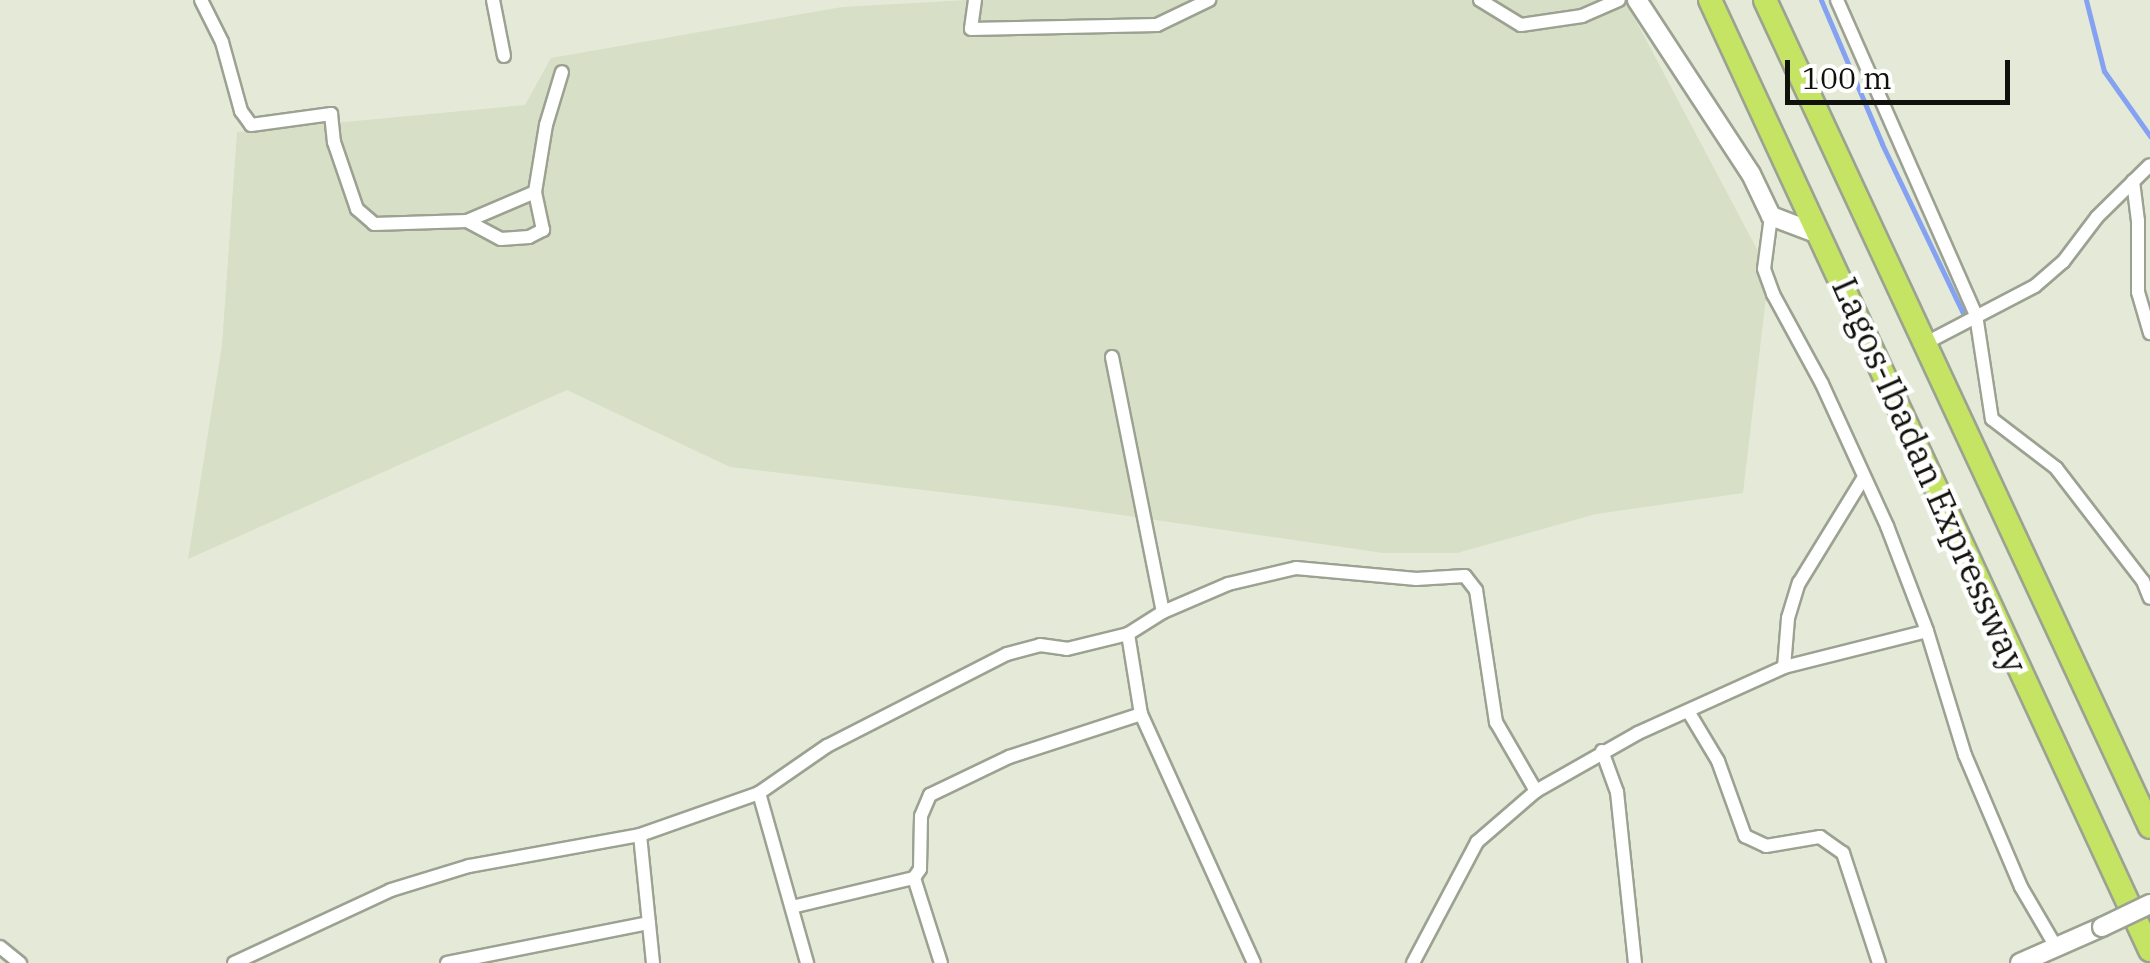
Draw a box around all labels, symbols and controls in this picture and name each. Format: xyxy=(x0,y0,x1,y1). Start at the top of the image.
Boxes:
scale bar xyxy=(1790,40,2015,102)
text: 100 m xyxy=(1802,58,1892,97)
street label: Lagos-Ibadan Expressway xyxy=(1824,271,2036,679)

